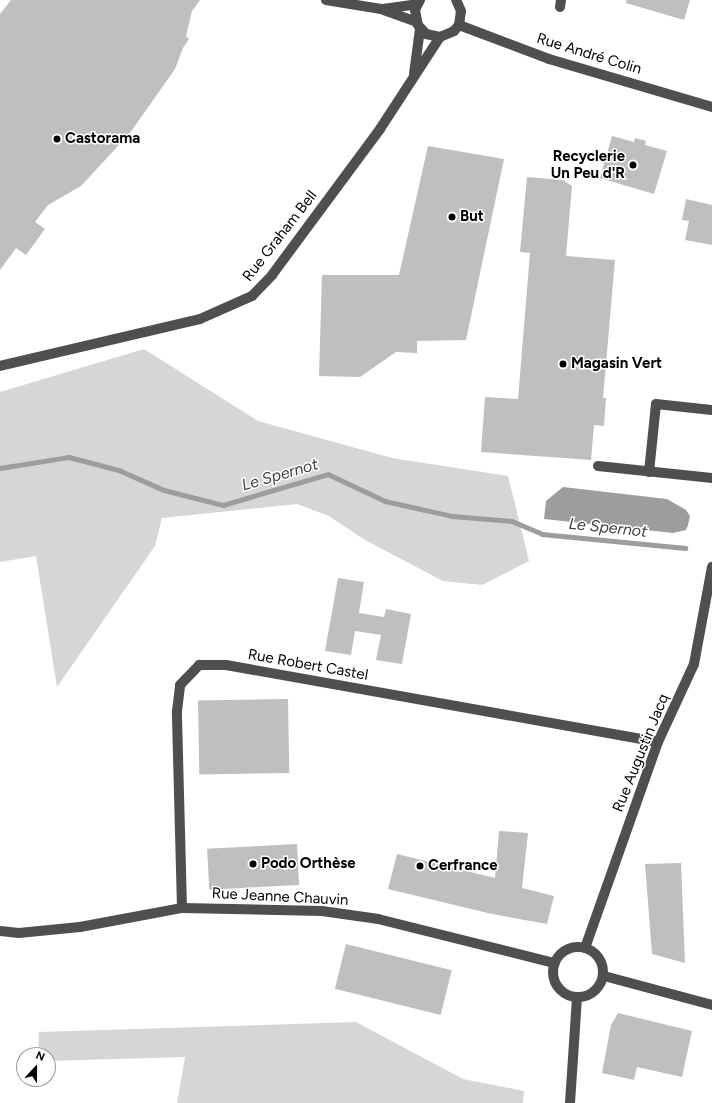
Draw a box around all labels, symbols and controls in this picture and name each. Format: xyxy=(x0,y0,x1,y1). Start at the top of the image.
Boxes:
street label: Rue André Colin xyxy=(534,30,644,78)
place label: Castorama xyxy=(65,130,140,148)
marker: Castorama xyxy=(52,134,62,144)
place label: Recyclerie Un Peu d'R xyxy=(551,147,625,182)
marker: Recyclerie Un Peu d'R xyxy=(628,160,638,170)
street label: Rue Graham Bell xyxy=(239,187,321,285)
place label: But xyxy=(460,208,484,226)
marker: But xyxy=(447,212,457,222)
place label: Magasin Vert xyxy=(571,355,662,373)
marker: Magasin Vert xyxy=(558,359,568,369)
water label: Le Spernot xyxy=(239,455,321,495)
water label: Le Spernot xyxy=(568,514,648,542)
street label: Rue Robert Castel xyxy=(246,646,370,684)
street label: Rue Augustin Jacq xyxy=(609,691,673,815)
place label: Podo Orthèse xyxy=(261,855,356,873)
place label: Cerfrance xyxy=(428,857,497,875)
marker: Podo Orthèse xyxy=(248,859,258,869)
marker: Cerfrance xyxy=(415,861,425,871)
street label: Rue Jeanne Chauvin xyxy=(211,884,349,910)
north arrow xyxy=(16,1047,56,1087)
text: N xyxy=(34,1049,47,1064)

